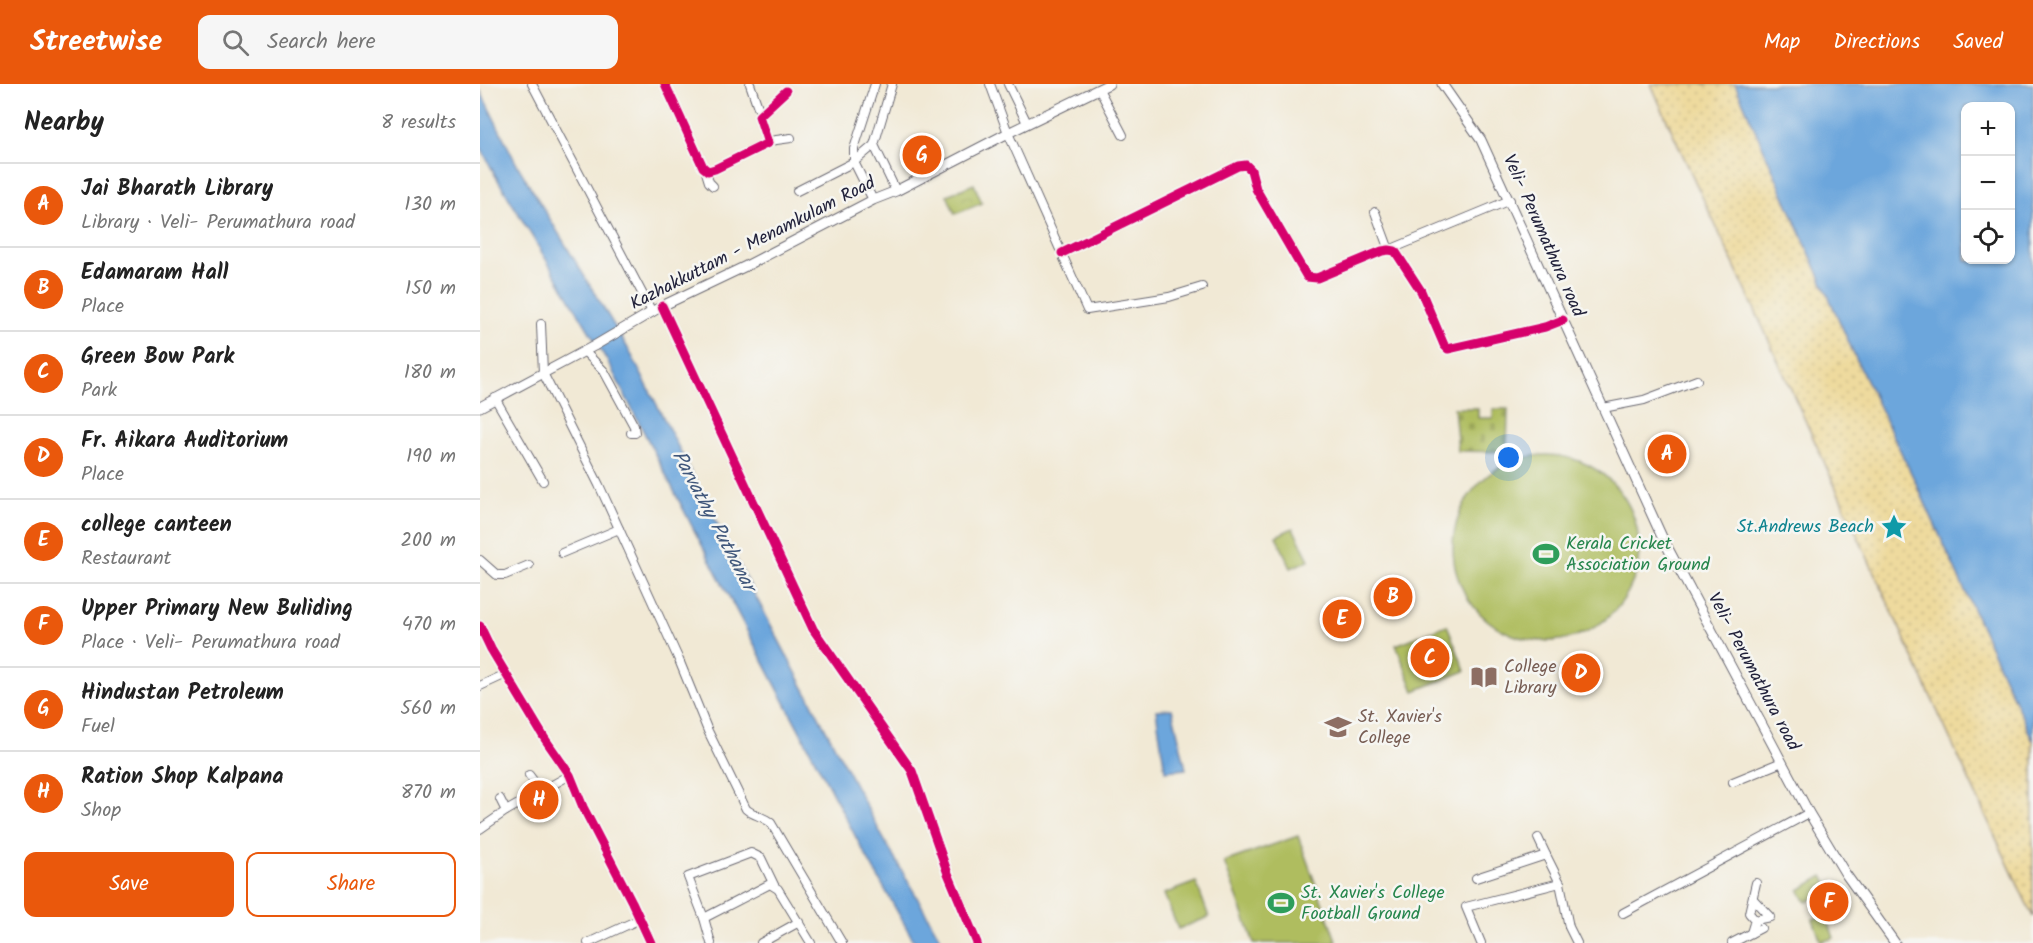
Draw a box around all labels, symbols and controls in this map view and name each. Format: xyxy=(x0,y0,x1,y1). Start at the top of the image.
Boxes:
search box xyxy=(198,15,618,69)
text: Streetwise xyxy=(30,20,162,65)
text: Search here xyxy=(267,25,376,60)
icon: search xyxy=(219,26,252,59)
text: Map xyxy=(1764,26,1800,59)
text: Directions xyxy=(1833,26,1920,59)
text: Saved xyxy=(1953,26,2003,59)
text: Nearby xyxy=(24,102,104,144)
map controls xyxy=(1961,102,2015,264)
button: + xyxy=(1961,102,2015,156)
text: 8 results xyxy=(381,107,456,139)
pin: G xyxy=(902,132,942,178)
street label: Veli- Perumathura road xyxy=(1494,150,1592,323)
button: − xyxy=(1961,156,2015,210)
street label: Kazhakkuttam - Menamkulam Road xyxy=(625,169,882,319)
text: Jai Bharath Library xyxy=(81,172,273,207)
text: A xyxy=(37,189,50,221)
text: 130 m xyxy=(404,189,456,221)
text: Library · Veli- Perumathura road xyxy=(81,207,355,239)
button: locate xyxy=(1961,210,2015,264)
text: Edamaram Hall xyxy=(81,256,228,291)
text: B xyxy=(37,273,50,305)
text: 150 m xyxy=(405,273,456,305)
text: Place xyxy=(81,291,124,323)
text: Green Bow Park xyxy=(81,340,234,375)
text: C xyxy=(37,357,50,389)
text: 180 m xyxy=(404,357,456,389)
text: Park xyxy=(81,375,117,407)
text: Fr. Aikara Auditorium xyxy=(81,424,288,459)
pin: A xyxy=(1648,432,1686,476)
text: D xyxy=(37,441,50,473)
text: 190 m xyxy=(406,441,456,473)
your location xyxy=(1494,443,1523,472)
water label: Parvathy Puthanar xyxy=(662,445,766,601)
text: Place xyxy=(81,459,124,491)
text: college canteen xyxy=(81,508,232,543)
place icon: St.Andrews Beach xyxy=(1879,512,1909,542)
place label: St.Andrews Beach xyxy=(1737,513,1874,542)
text: E xyxy=(38,525,49,557)
text: 200 m xyxy=(400,525,456,557)
place label: Kerala Cricket Association Ground xyxy=(1566,530,1711,580)
sports icon: Kerala Cricket Association Ground xyxy=(1531,539,1561,569)
text: Restaurant xyxy=(81,543,171,575)
pin: B xyxy=(1374,574,1412,620)
street label: Veli- Perumathura road xyxy=(1699,588,1807,757)
text: Upper Primary New Buliding xyxy=(81,592,353,627)
pin: E xyxy=(1322,596,1362,642)
text: F xyxy=(38,609,49,641)
text: 470 m xyxy=(402,609,456,641)
text: Place · Veli- Perumathura road xyxy=(81,627,340,659)
pin: C xyxy=(1410,636,1450,680)
pin: D xyxy=(1562,650,1600,696)
place label: College Library xyxy=(1504,653,1557,703)
library icon: College Library xyxy=(1469,662,1499,692)
text: Hindustan Petroleum xyxy=(81,676,284,711)
text: G xyxy=(38,693,49,725)
text: 560 m xyxy=(400,693,456,725)
place label: St. Xavier's College xyxy=(1358,703,1442,753)
text: Fuel xyxy=(81,711,115,743)
school or university icon: St. Xavier's College xyxy=(1323,712,1353,742)
text: Ration Shop Kalpana xyxy=(81,760,283,795)
text: H xyxy=(37,777,50,809)
text: 870 m xyxy=(401,777,456,809)
pin: H xyxy=(520,778,558,822)
text: Shop xyxy=(81,795,121,827)
button: Save xyxy=(24,852,234,917)
button: Share xyxy=(246,852,456,917)
place label: St. Xavier's College Football Ground xyxy=(1301,879,1445,929)
pin: F xyxy=(1810,880,1848,924)
sports icon: St. Xavier's College Football Ground xyxy=(1266,888,1296,918)

